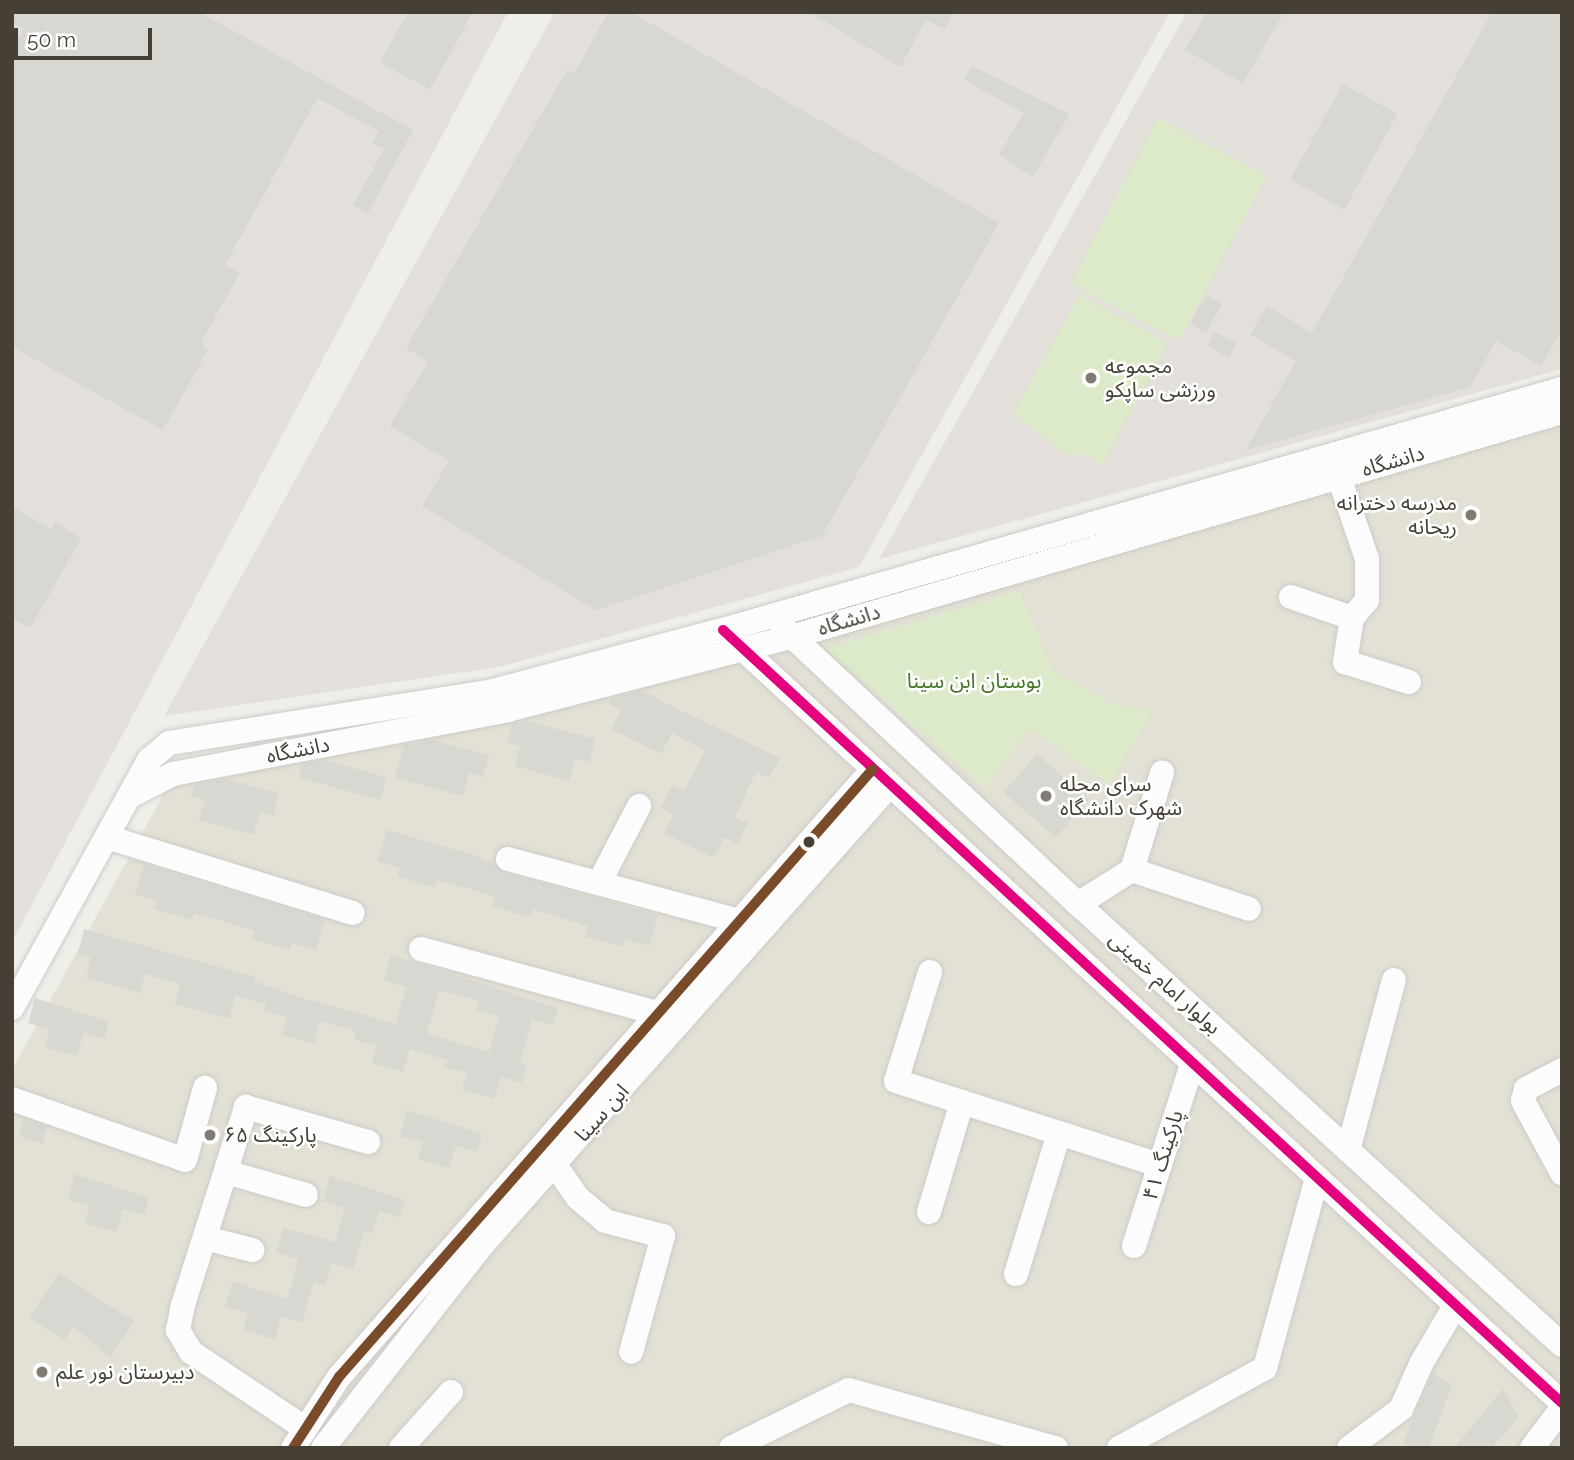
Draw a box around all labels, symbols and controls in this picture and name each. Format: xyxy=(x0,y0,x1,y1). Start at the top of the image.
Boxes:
scale bar xyxy=(18,14,156,58)
text: 50 m xyxy=(27,27,76,52)
place label: مجموعه ورزشی ساپکو xyxy=(1105,353,1216,403)
marker: مجموعه ورزشی ساپکو xyxy=(1083,370,1099,386)
street label: دانشگاه xyxy=(1359,440,1427,482)
place label: مدرسه دخترانه ریحانه xyxy=(1337,490,1457,540)
marker: مدرسه دخترانه ریحانه xyxy=(1463,507,1479,523)
street label: دانشگاه xyxy=(815,599,883,641)
park label: بوستان ابن سینا xyxy=(907,668,1041,694)
street label: دانشگاه xyxy=(264,732,332,768)
place label: سرای محله شهرک دانشگاه xyxy=(1060,771,1182,821)
marker: سرای محله شهرک دانشگاه xyxy=(1038,788,1054,804)
unlabelled marker xyxy=(802,835,816,849)
street label: بولوار امام خمینی xyxy=(1104,926,1226,1040)
street label: ابن سینا xyxy=(570,1079,634,1147)
street label: پارکینگ ۴۱ xyxy=(1137,1107,1189,1203)
place label: پارکینگ ۶۵ xyxy=(224,1122,317,1148)
marker: پارکینگ ۶۵ xyxy=(202,1127,218,1143)
place label: دبیرستان نور علم xyxy=(56,1359,195,1385)
marker: دبیرستان نور علم xyxy=(34,1364,50,1380)

